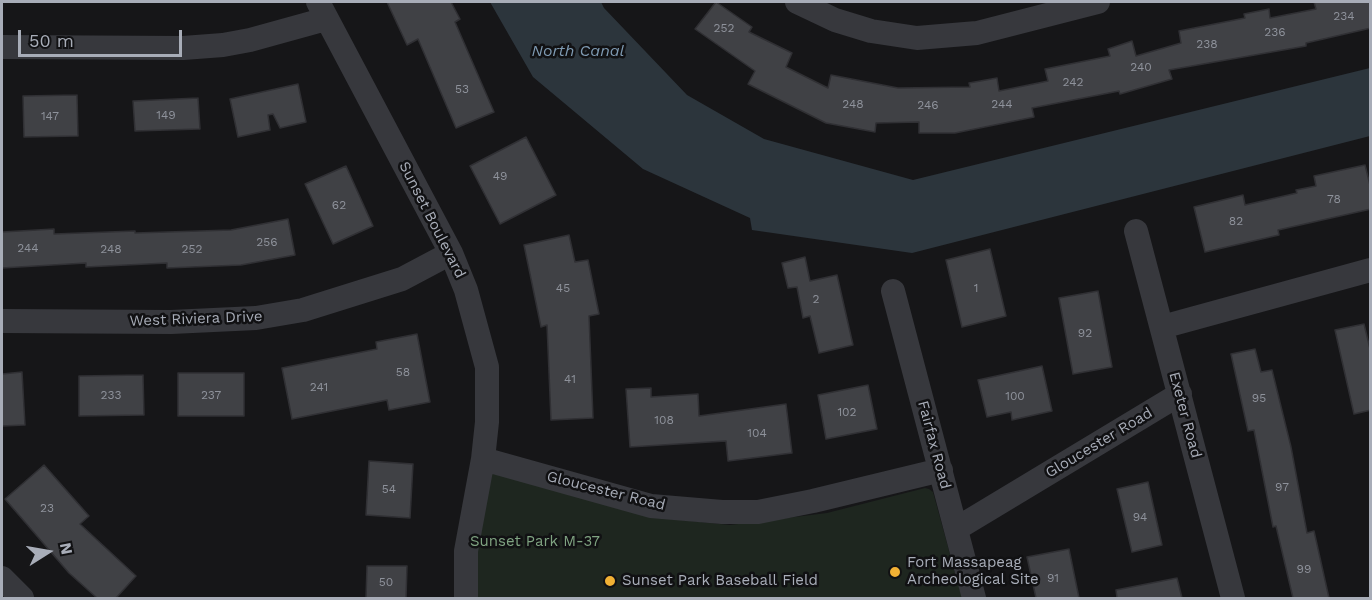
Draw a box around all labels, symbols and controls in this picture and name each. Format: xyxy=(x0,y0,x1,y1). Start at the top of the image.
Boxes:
house number: 234 xyxy=(1333,9,1355,23)
scale bar xyxy=(21,18,184,56)
house number: 252 xyxy=(714,21,734,35)
house number: 236 xyxy=(1264,25,1286,39)
text: 50 m xyxy=(29,30,74,51)
house number: 238 xyxy=(1196,37,1218,51)
water label: North Canal xyxy=(532,41,624,61)
house number: 240 xyxy=(1130,60,1152,74)
house number: 242 xyxy=(1063,75,1083,89)
house number: 53 xyxy=(455,82,469,96)
house number: 248 xyxy=(842,97,864,111)
house number: 244 xyxy=(991,97,1013,111)
house number: 246 xyxy=(917,98,939,112)
house number: 149 xyxy=(156,108,176,122)
house number: 147 xyxy=(41,109,59,123)
street label: Sunset Boulevard xyxy=(395,159,469,281)
house number: 49 xyxy=(493,169,507,183)
house number: 78 xyxy=(1327,192,1341,206)
house number: 62 xyxy=(332,198,346,212)
house number: 82 xyxy=(1229,214,1243,228)
house number: 256 xyxy=(256,235,278,249)
house number: 244 xyxy=(17,241,39,255)
house number: 248 xyxy=(100,242,122,256)
house number: 252 xyxy=(182,242,202,256)
house number: 45 xyxy=(556,281,570,295)
house number: 1 xyxy=(974,281,978,295)
house number: 2 xyxy=(813,292,819,306)
street label: West Riviera Drive xyxy=(129,308,263,330)
house number: 92 xyxy=(1078,326,1092,340)
house number: 58 xyxy=(396,365,410,379)
street label: Exeter Road xyxy=(1165,370,1205,460)
house number: 41 xyxy=(564,372,576,386)
house number: 241 xyxy=(310,380,328,394)
house number: 233 xyxy=(101,388,121,402)
house number: 237 xyxy=(201,388,221,402)
house number: 100 xyxy=(1005,389,1025,403)
house number: 95 xyxy=(1252,391,1266,405)
street label: Fairfax Road xyxy=(914,399,954,491)
street label: Gloucester Road xyxy=(1042,404,1156,482)
house number: 102 xyxy=(837,405,857,419)
house number: 108 xyxy=(654,413,674,427)
house number: 104 xyxy=(747,426,767,440)
street label: Gloucester Road xyxy=(545,468,667,514)
house number: 97 xyxy=(1275,480,1289,494)
house number: 54 xyxy=(382,482,396,496)
house number: 23 xyxy=(40,501,54,515)
house number: 94 xyxy=(1133,510,1147,524)
north arrow xyxy=(18,522,78,582)
park label: Sunset Park M-37 xyxy=(470,533,600,551)
text: N xyxy=(56,541,77,556)
place label: Fort Massapeag Archeological Site xyxy=(907,554,1039,589)
house number: 99 xyxy=(1297,562,1311,576)
marker: Fort Massapeag Archeological Site xyxy=(888,565,902,579)
house number: 91 xyxy=(1047,571,1059,585)
place label: Sunset Park Baseball Field xyxy=(622,572,818,590)
marker: Sunset Park Baseball Field xyxy=(603,574,617,588)
house number: 50 xyxy=(379,575,393,589)

